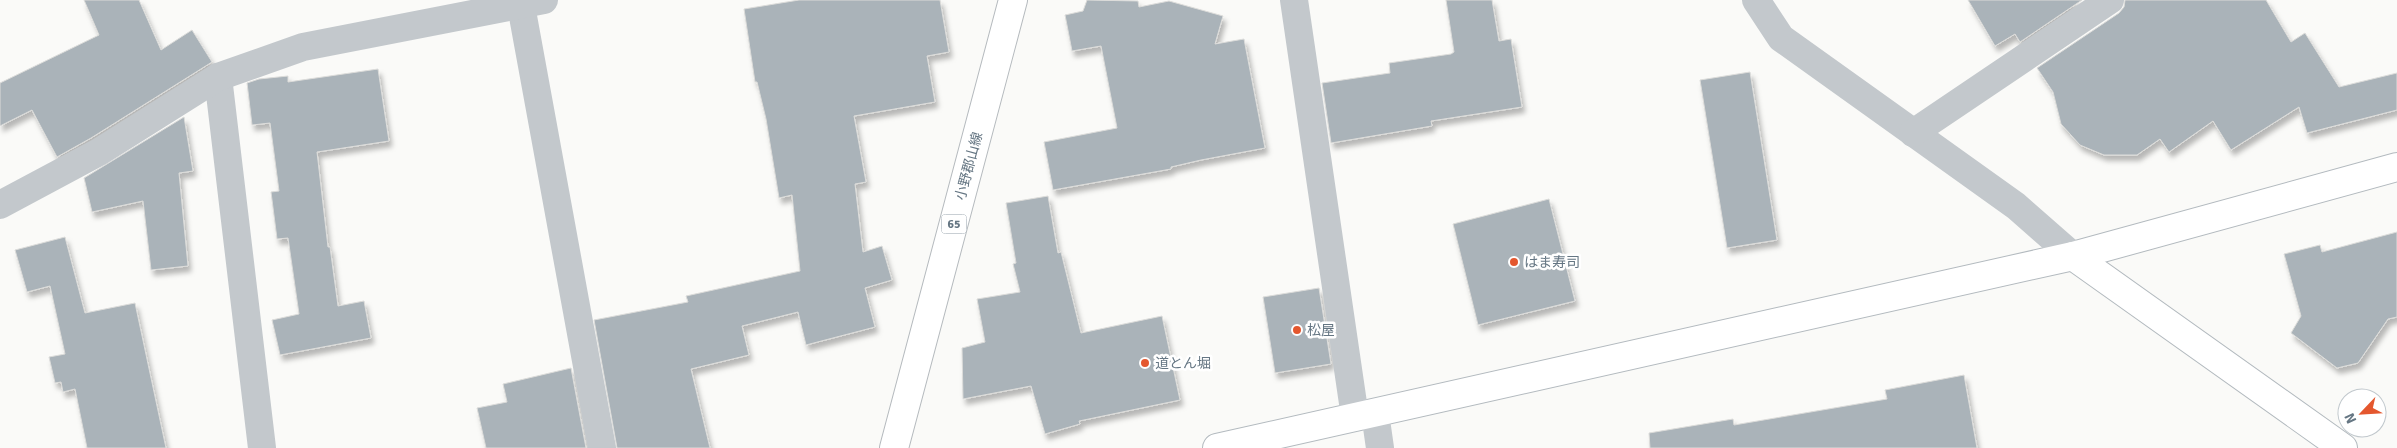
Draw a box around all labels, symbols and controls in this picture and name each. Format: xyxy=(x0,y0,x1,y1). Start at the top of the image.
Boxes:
street label: 小野郡山線 xyxy=(952,130,986,202)
road number: 65 xyxy=(942,214,966,233)
place label: はま寿司 xyxy=(1524,254,1580,271)
marker: はま寿司 xyxy=(1508,256,1520,268)
place label: 松屋 xyxy=(1307,322,1335,339)
marker: 松屋 xyxy=(1291,324,1303,336)
place label: 道とん堀 xyxy=(1155,355,1211,372)
marker: 道とん堀 xyxy=(1139,357,1151,369)
north arrow xyxy=(2337,388,2387,438)
text: N xyxy=(2341,410,2360,426)

